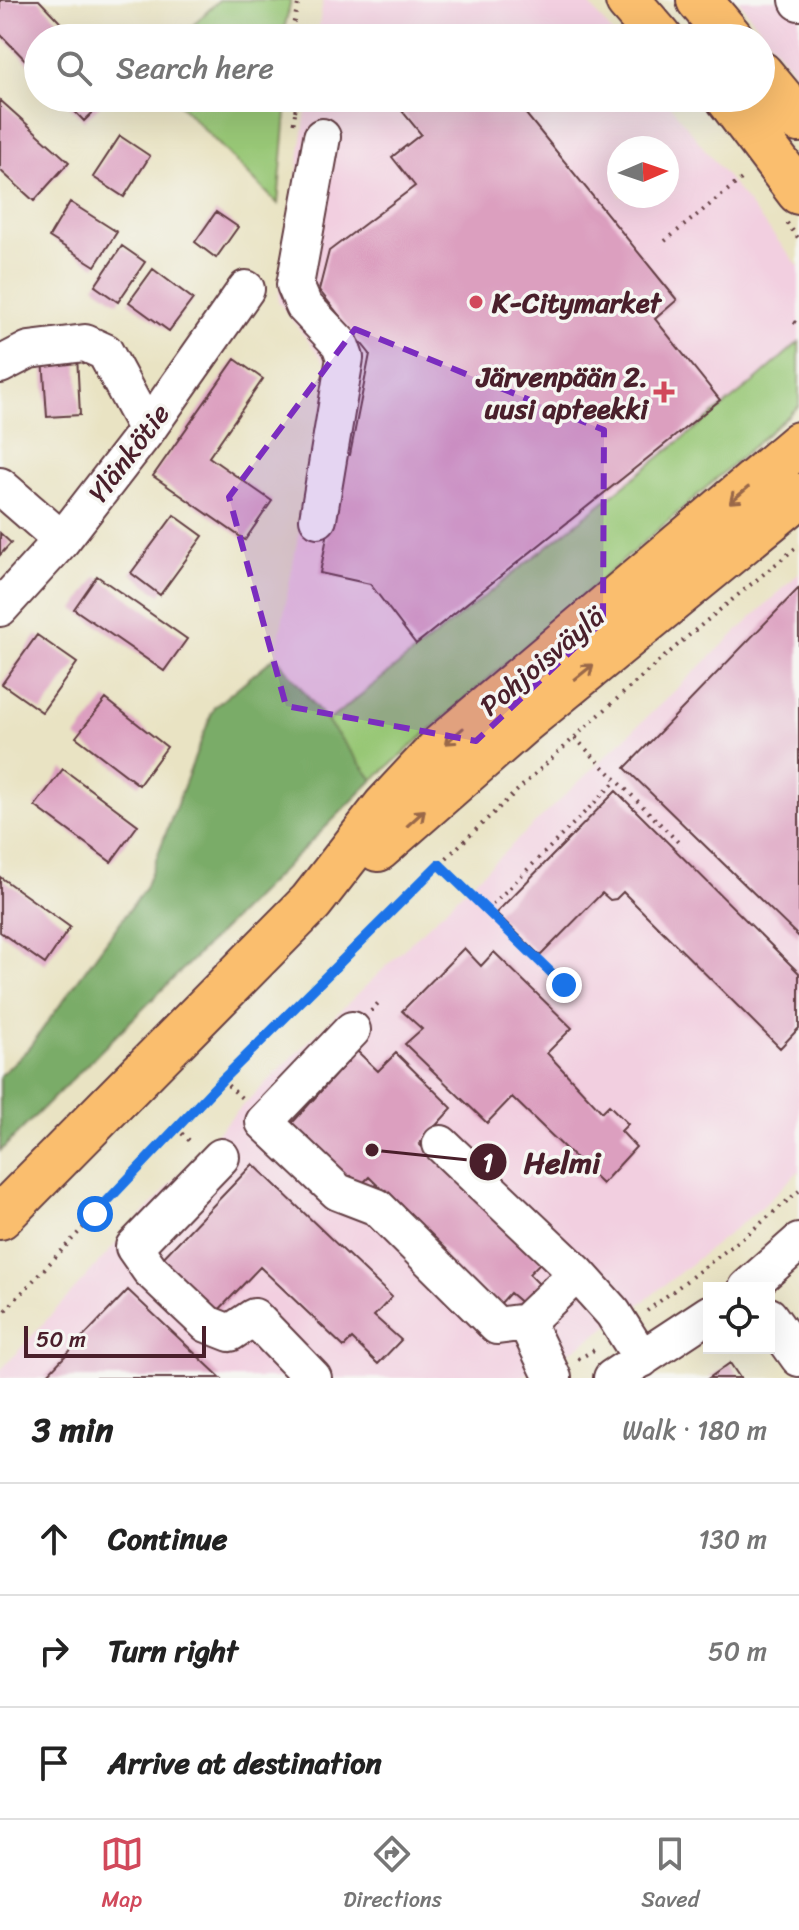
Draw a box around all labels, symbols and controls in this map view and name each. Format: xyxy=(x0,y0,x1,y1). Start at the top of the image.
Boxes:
search box xyxy=(24,24,775,112)
text: Search here xyxy=(116,41,274,95)
icon: search xyxy=(52,46,96,90)
north arrow xyxy=(607,136,679,208)
place label: K-Citymarket xyxy=(491,278,662,327)
marker: K-Citymarket xyxy=(467,293,485,311)
place label: Järvenpään 2. uusi apteekki xyxy=(475,352,649,433)
marker: Järvenpään 2. uusi apteekki xyxy=(655,383,673,401)
street label: Ylänkötie xyxy=(75,393,183,513)
one-way arrow xyxy=(730,486,750,504)
street label: Pohjoisväylä xyxy=(468,593,617,729)
one-way arrow xyxy=(573,663,594,680)
one-way arrow xyxy=(444,727,464,745)
one-way arrow xyxy=(405,810,425,828)
route end xyxy=(546,967,582,1003)
callout: Helmi xyxy=(468,1135,616,1189)
text: Helmi xyxy=(524,1136,602,1190)
text: 1 xyxy=(483,1142,493,1184)
route start xyxy=(77,1196,113,1232)
map controls xyxy=(703,1282,775,1354)
button: locate xyxy=(703,1282,775,1354)
text: 50 m xyxy=(36,1320,86,1359)
scale bar xyxy=(24,1322,206,1358)
text: 3 min xyxy=(32,1400,113,1460)
text: Walk · 180 m xyxy=(622,1407,767,1453)
text: Continue xyxy=(108,1512,227,1566)
text: 130 m xyxy=(698,1516,767,1562)
icon: ahead xyxy=(32,1517,76,1561)
text: Turn right xyxy=(108,1624,238,1678)
text: 50 m xyxy=(708,1628,767,1674)
icon: right xyxy=(32,1629,76,1673)
text: Arrive at destination xyxy=(108,1736,382,1790)
icon: arrive xyxy=(32,1741,76,1785)
tab: Map xyxy=(100,1832,144,1919)
tab: Directions xyxy=(343,1832,442,1919)
tab: Saved xyxy=(641,1832,699,1919)

